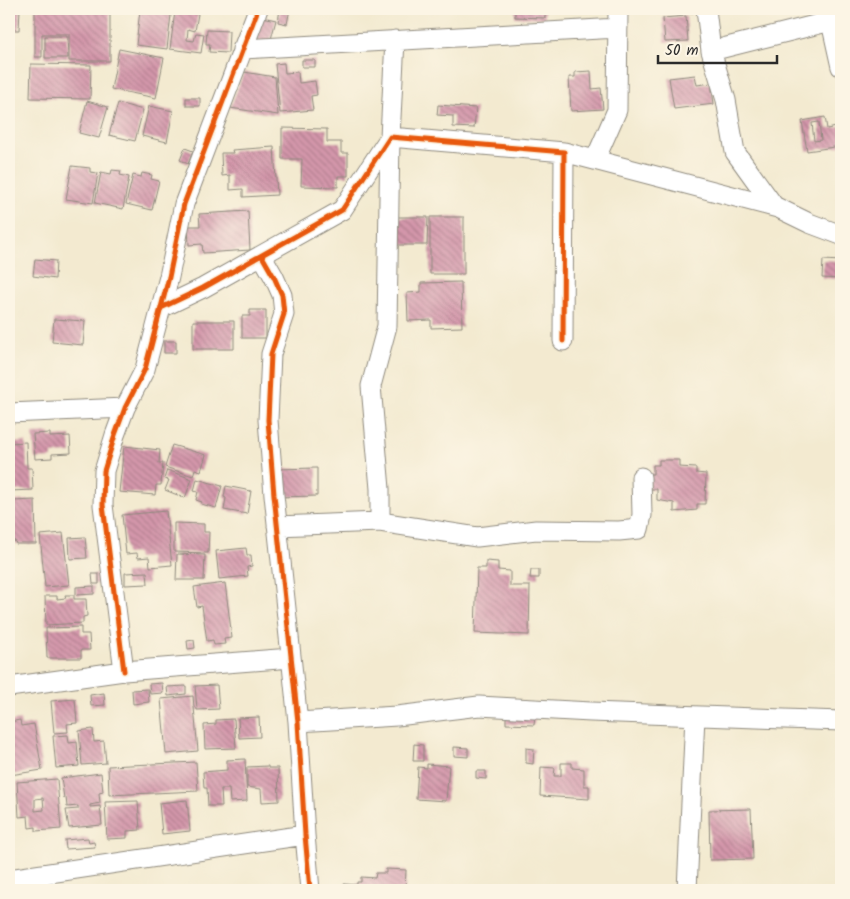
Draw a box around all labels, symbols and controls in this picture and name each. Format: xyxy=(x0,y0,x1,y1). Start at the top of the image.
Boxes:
scale bar xyxy=(658,32,776,64)
text: 50 m xyxy=(665,39,699,63)

